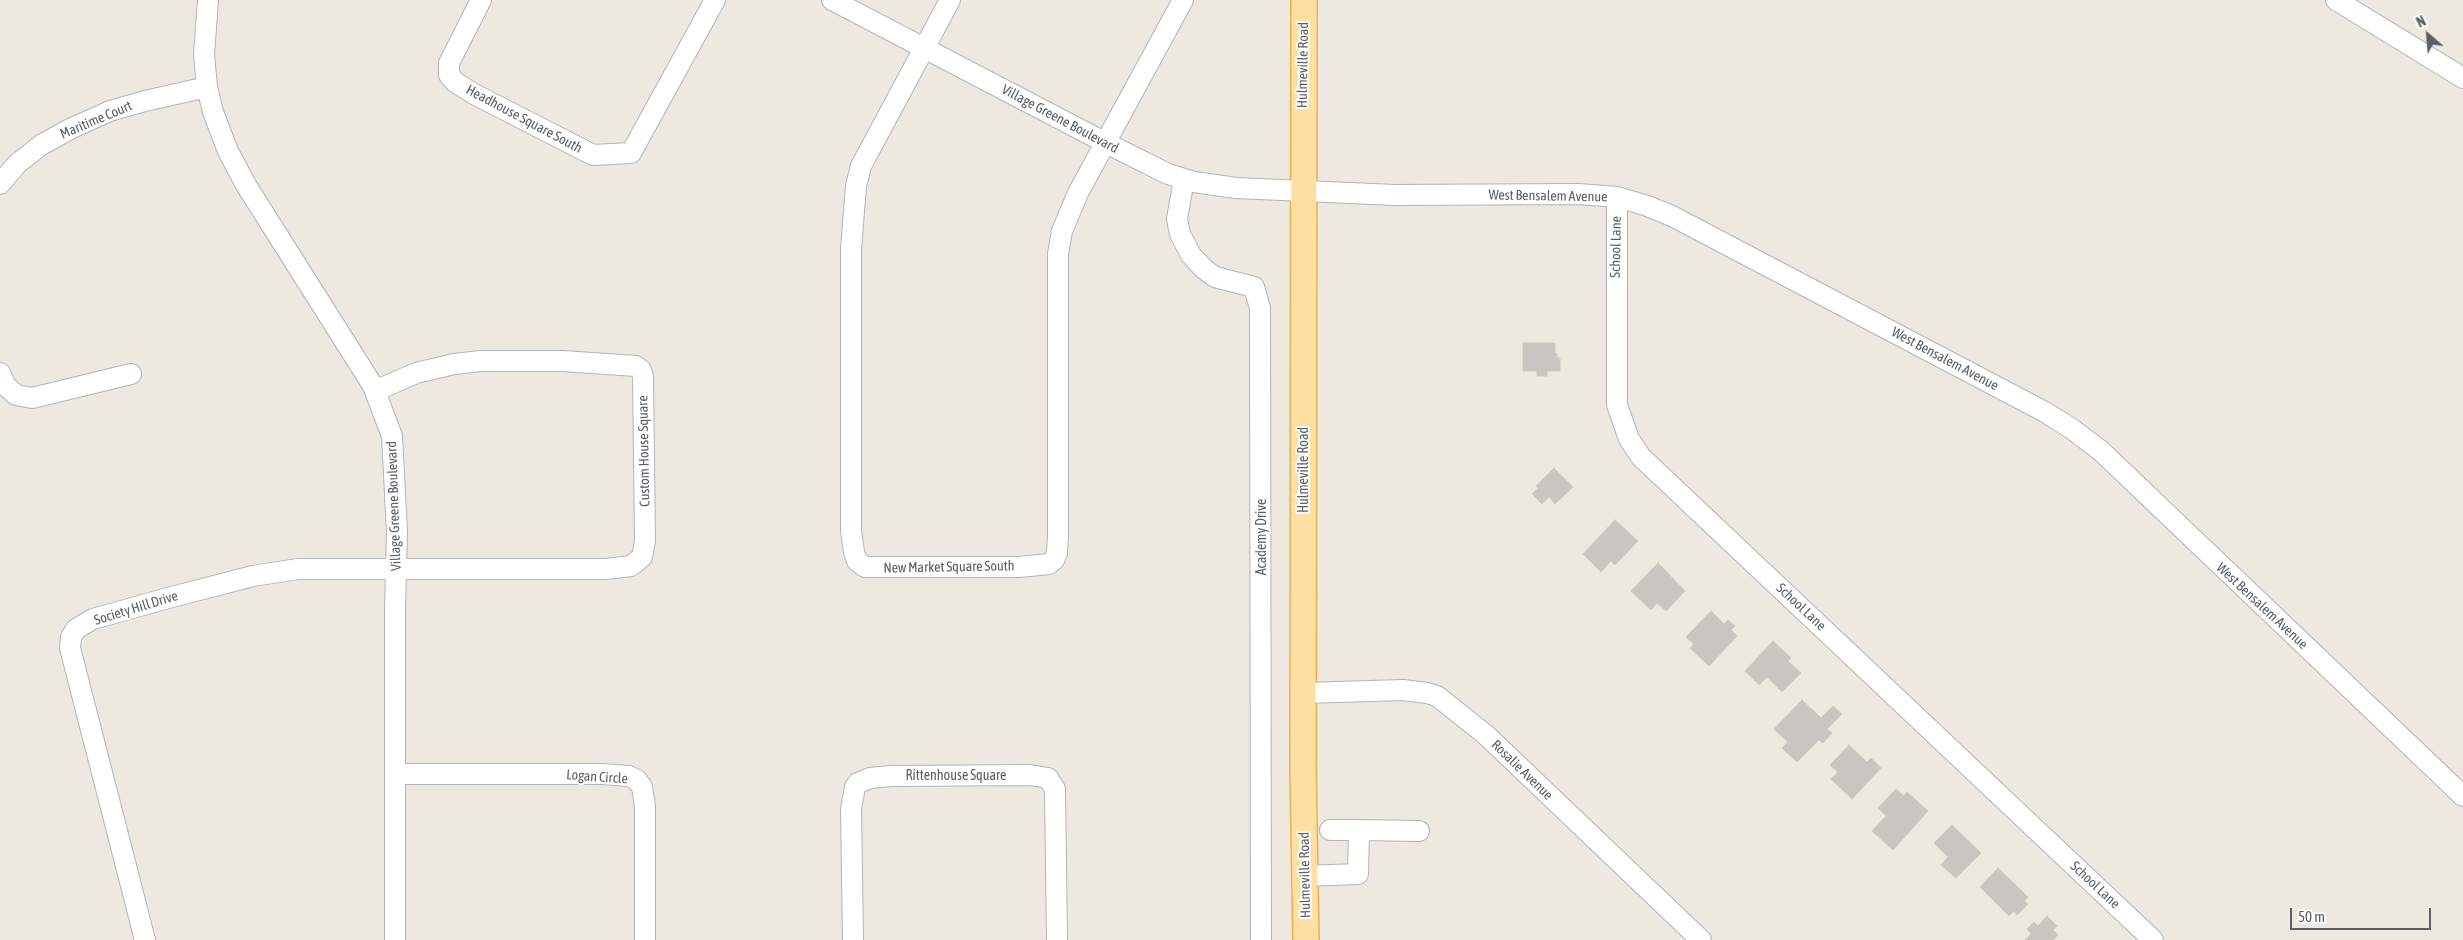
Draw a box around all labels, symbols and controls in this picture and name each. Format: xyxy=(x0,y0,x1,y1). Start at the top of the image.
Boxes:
north arrow xyxy=(2403,10,2453,60)
text: N xyxy=(2414,13,2428,31)
street label: Hulmeville Road xyxy=(1294,22,1312,108)
street label: Headhouse Square South xyxy=(463,81,585,157)
street label: Village Greene Boulevard xyxy=(999,81,1121,157)
street label: Maritime Court xyxy=(58,97,134,143)
street label: West Bensalem Avenue xyxy=(1488,187,1608,205)
street label: School Lane xyxy=(1607,216,1625,278)
street label: West Bensalem Avenue xyxy=(1889,324,2001,394)
street label: Custom House Square xyxy=(635,395,653,507)
street label: Hulmeville Road xyxy=(1296,427,1312,513)
street label: Village Greene Boulevard xyxy=(383,441,405,571)
street label: Academy Drive xyxy=(1254,499,1270,575)
street label: New Market Square South xyxy=(883,557,1015,577)
street label: West Bensalem Avenue xyxy=(2213,559,2311,653)
street label: School Lane xyxy=(1773,580,1829,634)
street label: Society Hill Drive xyxy=(92,587,180,629)
street label: Rosalie Avenue xyxy=(1488,737,1556,803)
street label: Logan Circle xyxy=(566,766,628,788)
street label: Rittenhouse Square xyxy=(906,768,1006,784)
street label: Hulmeville Road xyxy=(1296,832,1314,918)
street label: School Lane xyxy=(2067,858,2123,912)
scale bar xyxy=(2293,898,2434,930)
text: 50 m xyxy=(2298,908,2325,925)

